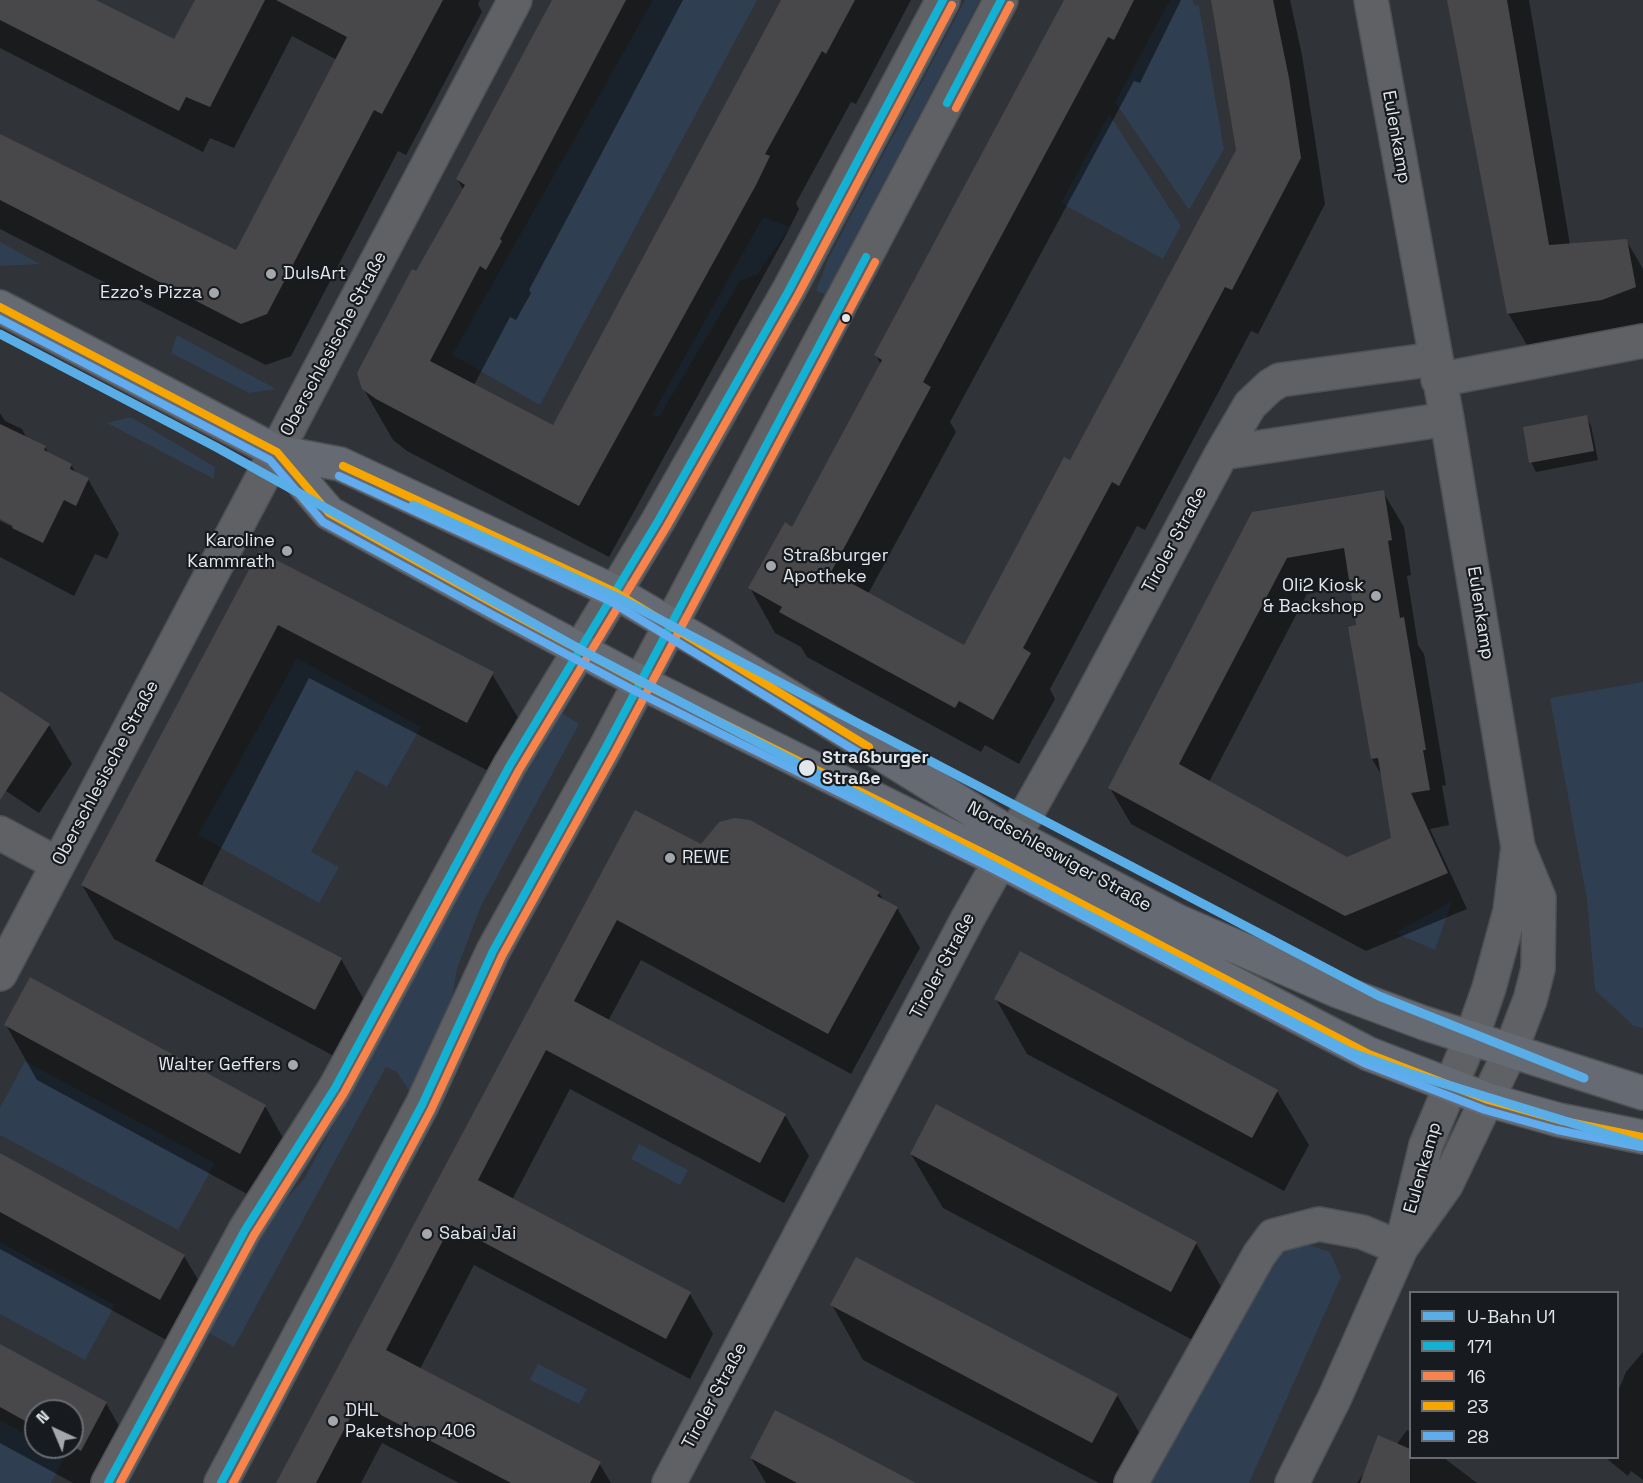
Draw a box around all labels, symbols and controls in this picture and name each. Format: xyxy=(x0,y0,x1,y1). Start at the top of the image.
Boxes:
street label: Eulenkamp xyxy=(1377,89,1415,185)
street label: Oberschlesische Straße xyxy=(276,248,392,440)
place label: DulsArt xyxy=(283,263,346,285)
marker: DulsArt xyxy=(264,267,278,281)
place label: Ezzo's Pizza xyxy=(100,282,202,304)
marker: Ezzo's Pizza xyxy=(207,286,221,300)
unlabelled marker xyxy=(840,312,852,324)
street label: Tiroler Straße xyxy=(1138,483,1212,597)
place label: Karoline Kammrath xyxy=(187,530,275,572)
marker: Karoline Kammrath xyxy=(280,544,294,558)
place label: Straßburger Apotheke xyxy=(783,545,889,588)
marker: Straßburger Apotheke xyxy=(764,559,778,573)
street label: Eulenkamp xyxy=(1462,565,1498,661)
place label: Oli2 Kiosk & Backshop xyxy=(1263,575,1364,618)
marker: Oli2 Kiosk & Backshop xyxy=(1369,589,1383,603)
street label: Oberschlesische Straße xyxy=(48,677,164,869)
place label: Straßburger Straße xyxy=(822,747,929,789)
marker: Straßburger Straße xyxy=(797,758,817,778)
street label: Nordschleswiger Straße xyxy=(963,797,1155,917)
place label: REWE xyxy=(682,847,729,869)
marker: REWE xyxy=(663,851,677,865)
street label: Tiroler Straße xyxy=(906,909,980,1023)
place label: Walter Geffers xyxy=(158,1054,281,1076)
marker: Walter Geffers xyxy=(286,1058,300,1072)
street label: Eulenkamp xyxy=(1400,1120,1446,1216)
place label: Sabai Jai xyxy=(439,1223,516,1245)
marker: Sabai Jai xyxy=(420,1227,434,1241)
legend xyxy=(1409,1291,1619,1459)
text: U-Bahn U1 xyxy=(1467,1305,1556,1328)
text: 171 xyxy=(1467,1335,1492,1358)
street label: Tiroler Straße xyxy=(678,1339,752,1453)
text: 16 xyxy=(1467,1365,1486,1388)
text: 23 xyxy=(1467,1395,1489,1418)
north arrow xyxy=(24,1399,84,1459)
place label: DHL Paketshop 406 xyxy=(345,1400,475,1442)
text: N xyxy=(31,1406,54,1428)
marker: DHL Paketshop 406 xyxy=(326,1414,340,1428)
text: 28 xyxy=(1467,1425,1489,1448)

